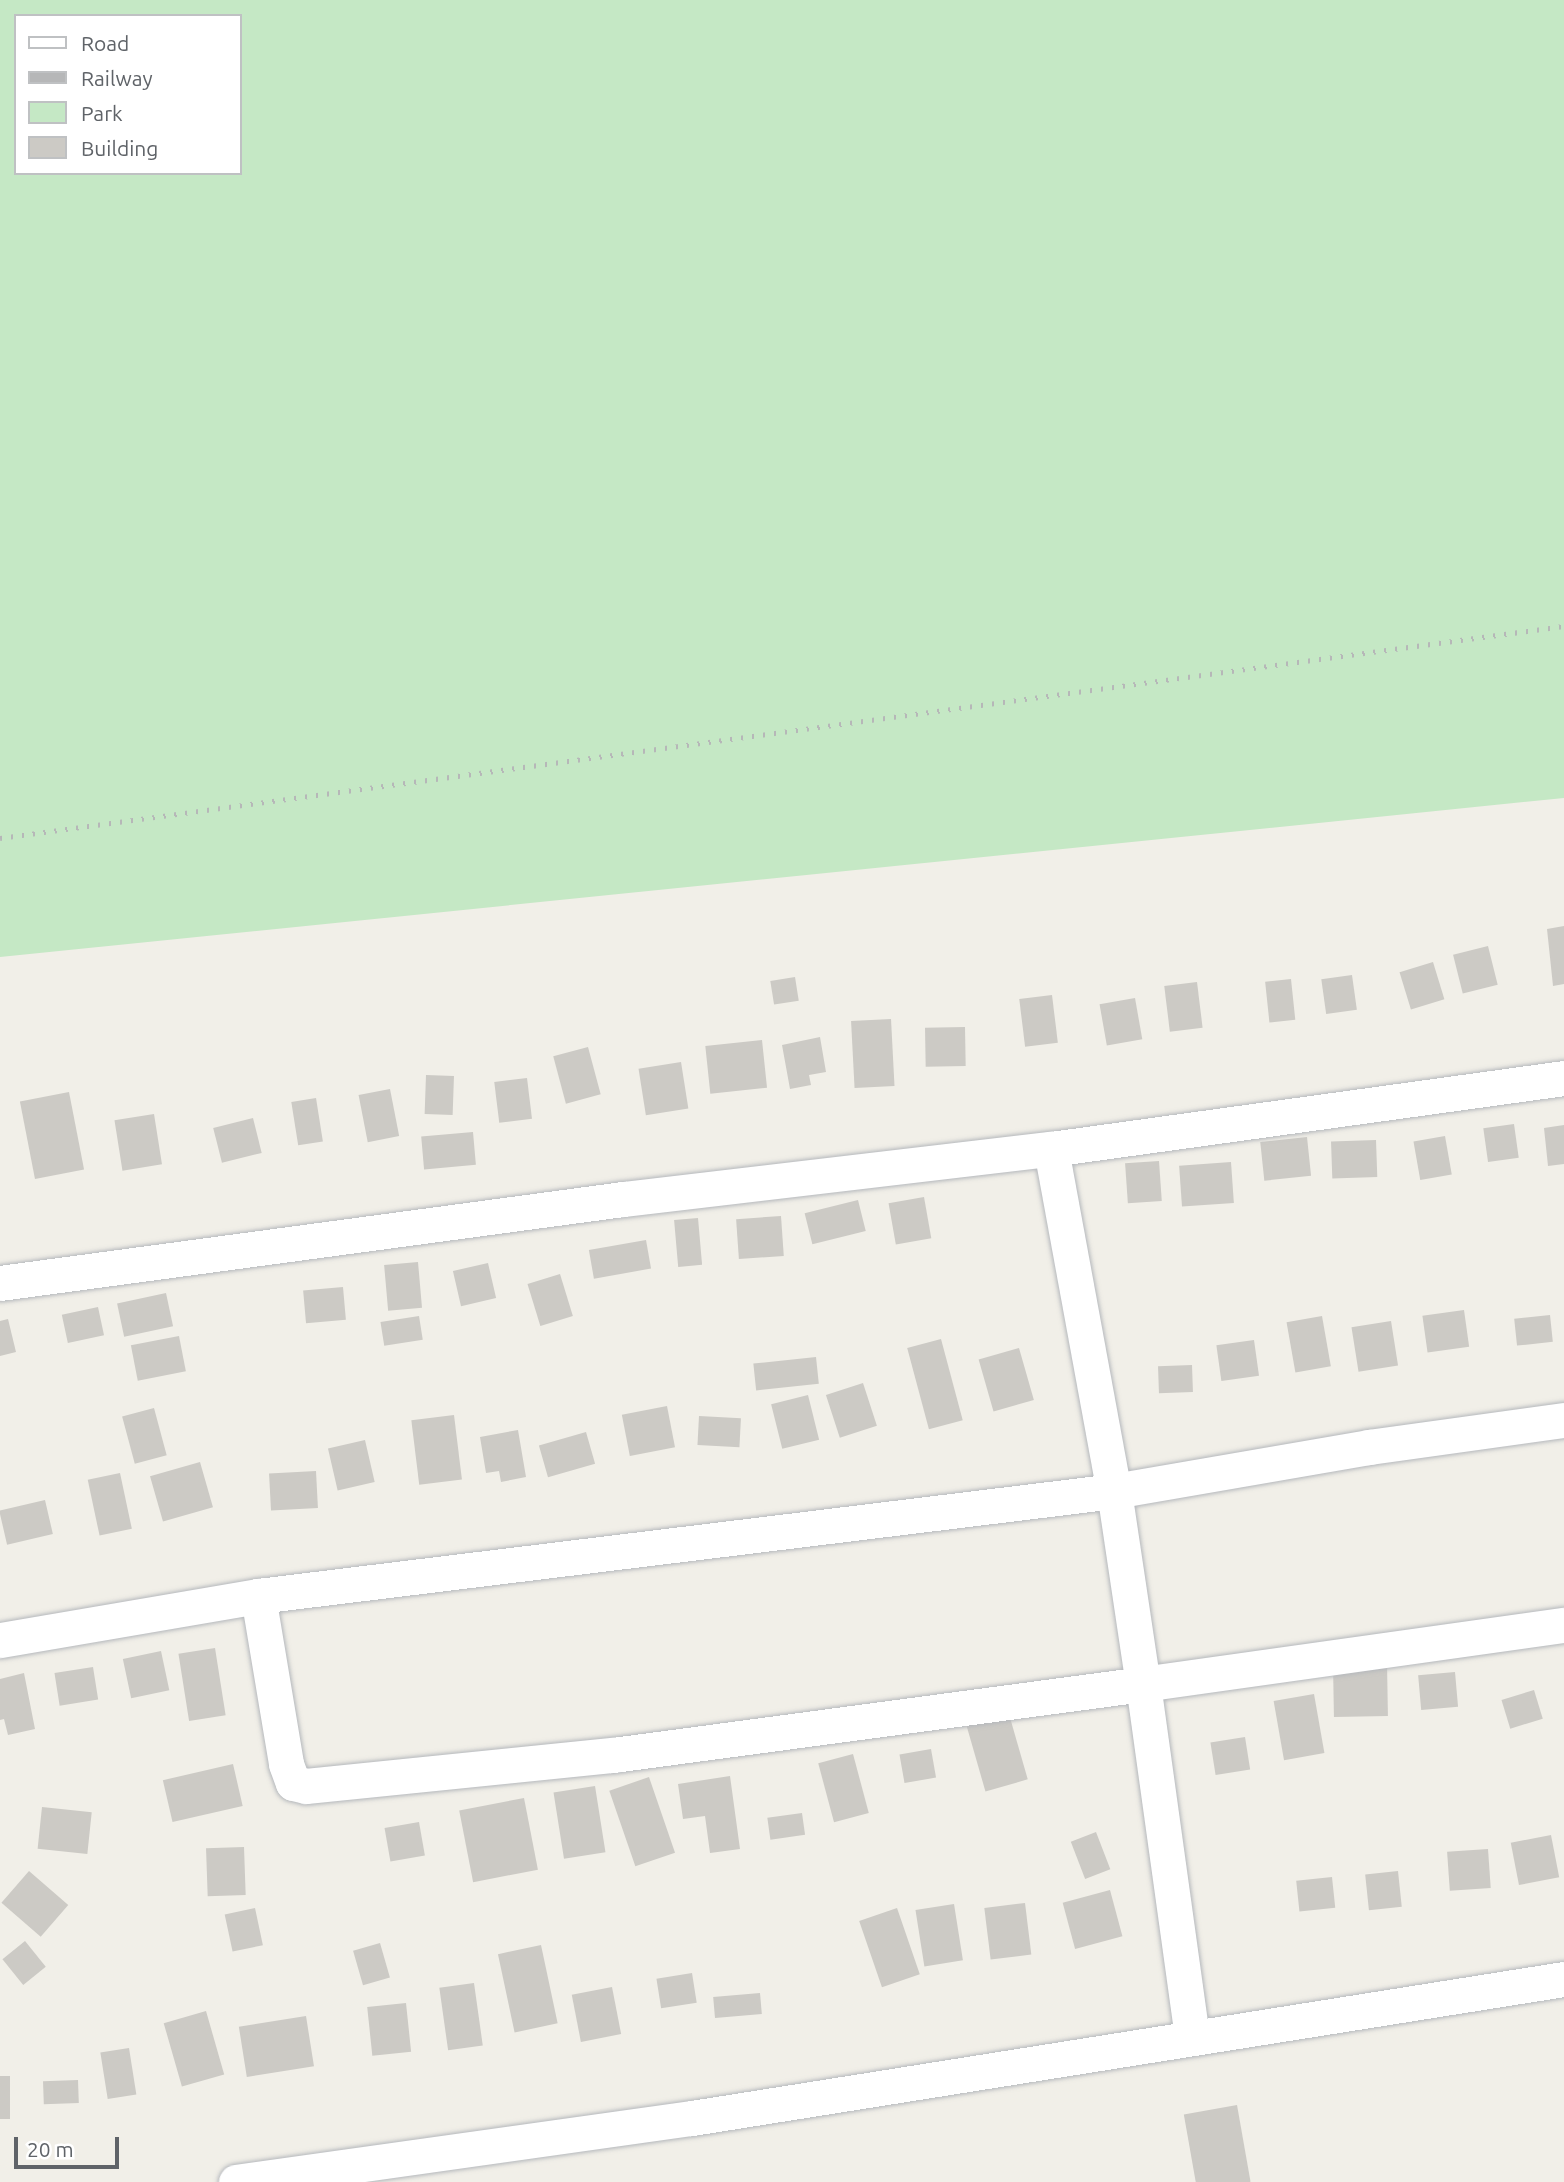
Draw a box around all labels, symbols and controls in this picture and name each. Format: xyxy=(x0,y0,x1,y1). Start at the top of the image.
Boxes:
legend xyxy=(14,14,242,175)
text: Road xyxy=(81,31,129,55)
text: Railway xyxy=(81,66,153,90)
text: Park xyxy=(81,101,123,125)
text: Building xyxy=(81,136,158,160)
scale bar xyxy=(18,2122,122,2166)
text: 20 m xyxy=(27,2137,74,2161)

